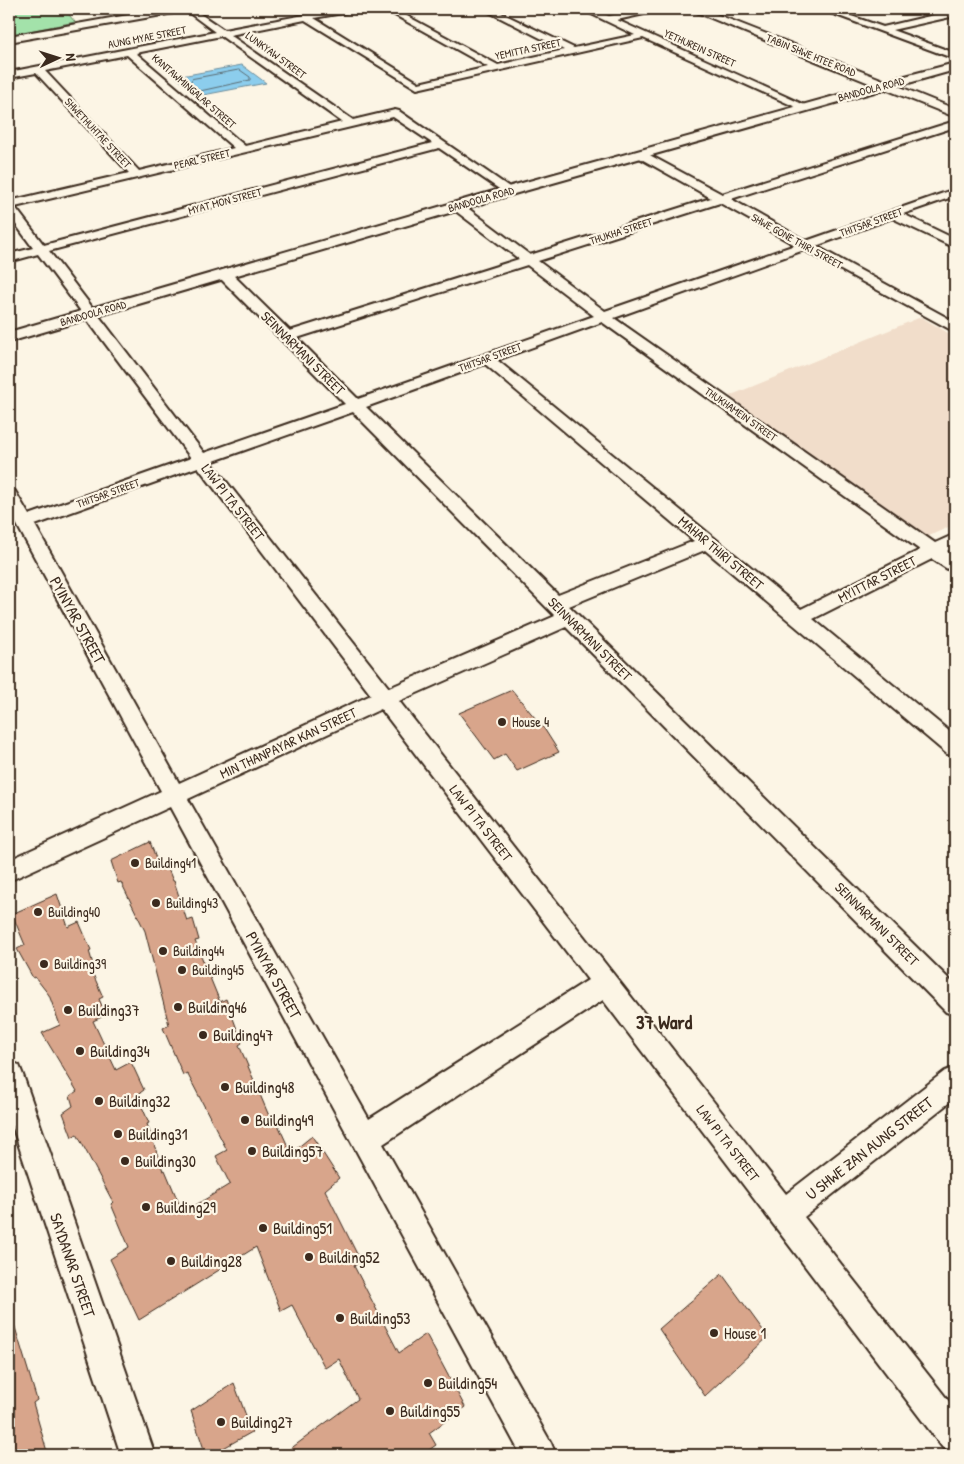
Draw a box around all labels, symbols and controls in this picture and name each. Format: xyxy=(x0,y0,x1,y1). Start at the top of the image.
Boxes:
street label: AUNG MYAE STREET xyxy=(107,22,188,51)
street label: YETHUREIN STREET xyxy=(662,26,739,70)
street label: LUNKYAW STREET xyxy=(243,28,310,82)
street label: TABIN SHWE HTEE ROAD xyxy=(764,31,859,80)
north arrow xyxy=(32,32,82,82)
street label: YEMITTA STREET xyxy=(494,35,563,63)
street label: KANTAWMINGALAR STREET xyxy=(149,51,240,132)
text: N xyxy=(62,53,81,62)
street label: BANDOOLA ROAD xyxy=(836,73,906,105)
street label: SHWETHUHTAE STREET xyxy=(62,95,135,172)
street label: PEARL STREET xyxy=(173,146,232,172)
street label: BANDOOLA ROAD xyxy=(446,183,516,215)
street label: MYAT MON STREET xyxy=(187,184,264,218)
street label: THITSAR STREET xyxy=(838,204,905,240)
street label: SHWE GONE THIRI STREET xyxy=(749,210,846,272)
street label: THUKHA STREET xyxy=(588,214,655,248)
street label: BANDOOLA ROAD xyxy=(58,297,128,329)
street label: SEINNARMANI STREET xyxy=(257,307,350,399)
street label: THITSAR STREET xyxy=(457,339,524,375)
street label: THUKHAMEIN STREET xyxy=(702,384,781,445)
street label: LAW PI TA STREET xyxy=(198,460,269,544)
street label: THITSAR STREET xyxy=(75,475,142,511)
street label: MAHAR THIRI STREET xyxy=(675,511,768,594)
street label: MYITTAR STREET xyxy=(834,550,920,606)
street label: PYINYAR STREET xyxy=(45,572,111,668)
street label: SEINNARMANI STREET xyxy=(544,593,637,685)
street label: MIN THANPAYAR KAN STREET xyxy=(216,702,360,783)
place label: House 4 xyxy=(512,712,549,731)
marker: House 4 xyxy=(496,716,508,728)
street label: LAW PI TA STREET xyxy=(446,781,517,865)
place label: Building41 xyxy=(145,853,196,873)
marker: Building41 xyxy=(129,857,141,869)
street label: SEINNARMANI STREET xyxy=(831,878,924,970)
place label: Building43 xyxy=(166,893,218,913)
marker: Building43 xyxy=(150,897,162,909)
place label: Building40 xyxy=(48,902,100,922)
marker: Building40 xyxy=(32,906,44,918)
street label: PYINYAR STREET xyxy=(241,927,307,1023)
place label: Building44 xyxy=(173,941,224,961)
marker: Building44 xyxy=(157,945,169,957)
place label: Building39 xyxy=(54,954,106,974)
marker: Building39 xyxy=(38,958,50,970)
place label: Building45 xyxy=(192,960,244,980)
marker: Building45 xyxy=(176,964,188,976)
place label: Building46 xyxy=(188,996,247,1018)
place label: Building37 xyxy=(78,999,140,1021)
marker: Building46 xyxy=(172,1001,184,1013)
marker: Building37 xyxy=(62,1004,74,1016)
district label: 37 Ward xyxy=(636,1009,693,1035)
place label: Building47 xyxy=(213,1024,274,1046)
marker: Building47 xyxy=(197,1029,209,1041)
place label: Building34 xyxy=(90,1040,150,1062)
marker: Building34 xyxy=(74,1045,86,1057)
place label: Building48 xyxy=(235,1076,295,1098)
marker: Building48 xyxy=(219,1081,231,1093)
place label: Building32 xyxy=(109,1090,171,1112)
street label: U SHWE ZAN AUNG STREET xyxy=(801,1091,938,1205)
marker: Building32 xyxy=(93,1095,105,1107)
street label: LAW PI TA STREET xyxy=(693,1101,764,1185)
place label: Building49 xyxy=(255,1109,314,1131)
marker: Building49 xyxy=(239,1114,251,1126)
place label: Building31 xyxy=(128,1123,188,1145)
marker: Building31 xyxy=(112,1128,124,1140)
place label: Building57 xyxy=(262,1140,323,1162)
marker: Building57 xyxy=(246,1145,258,1157)
place label: Building30 xyxy=(135,1150,196,1172)
marker: Building30 xyxy=(119,1155,131,1167)
place label: Building29 xyxy=(156,1196,216,1218)
marker: Building29 xyxy=(140,1201,152,1213)
street label: SAYDANAR STREET xyxy=(45,1210,101,1320)
place label: Building51 xyxy=(273,1217,332,1239)
marker: Building51 xyxy=(257,1222,269,1234)
place label: Building52 xyxy=(319,1246,380,1268)
place label: Building28 xyxy=(181,1250,242,1272)
marker: Building52 xyxy=(303,1251,315,1263)
marker: Building28 xyxy=(165,1255,177,1267)
place label: Building53 xyxy=(350,1307,410,1329)
marker: Building53 xyxy=(334,1312,346,1324)
place label: House 1 xyxy=(724,1322,767,1344)
marker: House 1 xyxy=(708,1327,720,1339)
place label: Building54 xyxy=(438,1372,497,1394)
marker: Building54 xyxy=(422,1377,434,1389)
place label: Building55 xyxy=(400,1400,460,1422)
marker: Building55 xyxy=(384,1405,396,1417)
place label: Building27 xyxy=(231,1411,293,1433)
marker: Building27 xyxy=(215,1416,227,1428)

